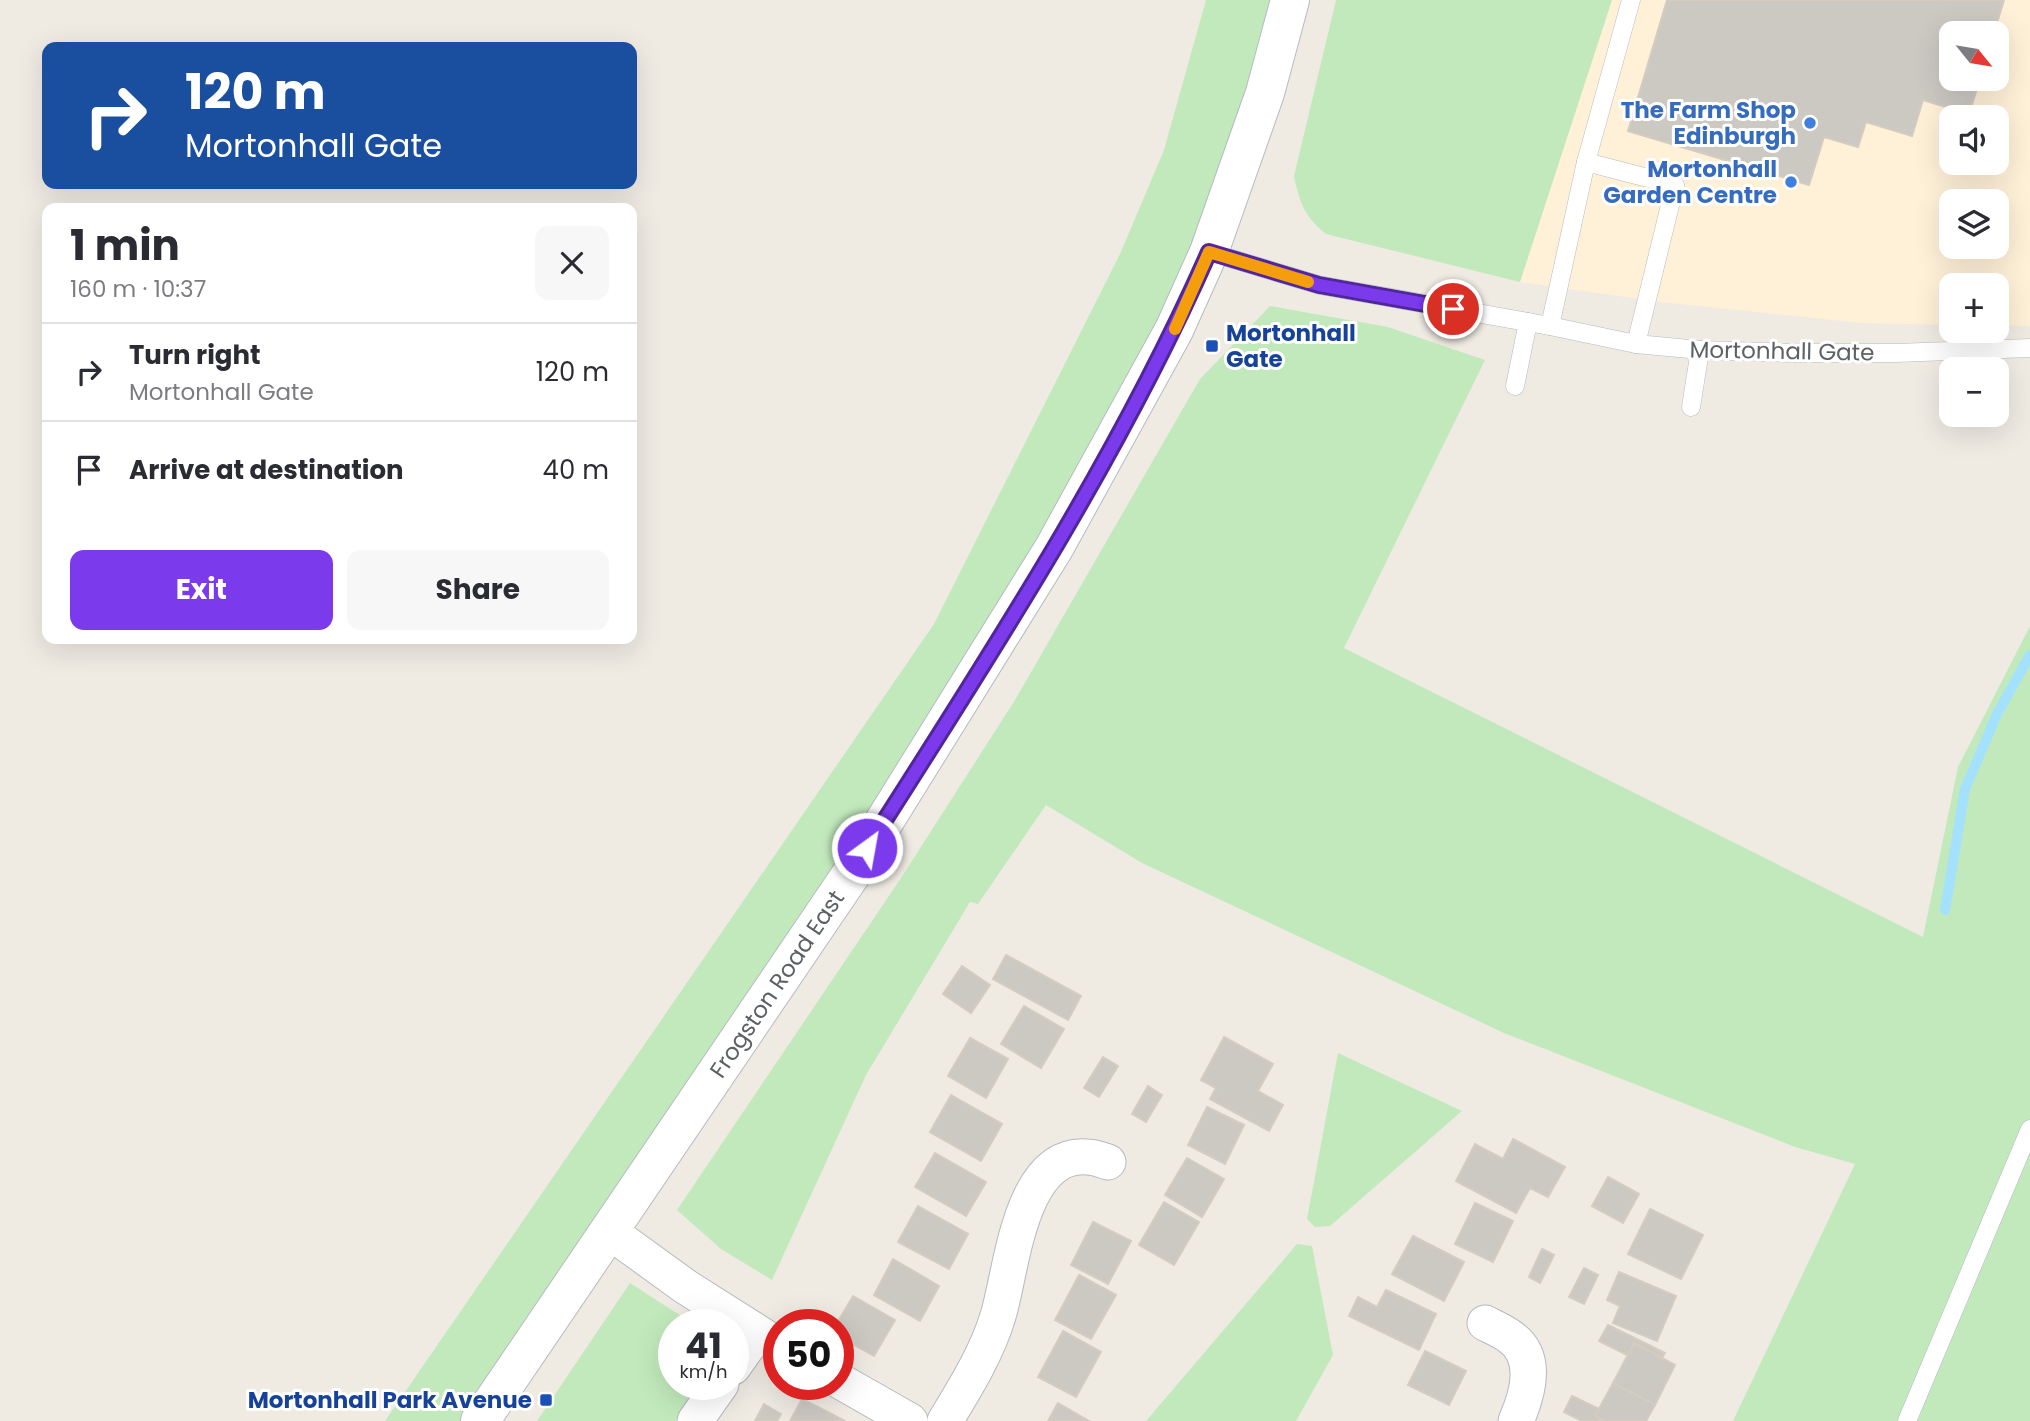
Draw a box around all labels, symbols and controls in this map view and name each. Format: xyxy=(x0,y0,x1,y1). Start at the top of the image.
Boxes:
north arrow xyxy=(1939,21,2009,91)
map controls xyxy=(1939,21,2009,427)
text: 120 m xyxy=(185,58,326,126)
icon: right xyxy=(70,70,161,161)
place label: The Farm Shop Edinburgh xyxy=(1621,94,1796,152)
button: sound xyxy=(1939,105,2009,175)
marker: The Farm Shop Edinburgh xyxy=(1802,115,1818,131)
text: Mortonhall Gate xyxy=(185,123,442,168)
place label: Mortonhall Garden Centre xyxy=(1603,153,1777,211)
marker: Mortonhall Garden Centre xyxy=(1783,174,1799,190)
button: layers xyxy=(1939,189,2009,259)
text: 1 min xyxy=(70,216,180,275)
button: close xyxy=(535,226,609,300)
text: 160 m · 10:37 xyxy=(70,273,206,305)
button: + xyxy=(1939,273,2009,343)
pin xyxy=(1423,279,1483,339)
icon: arrive xyxy=(1434,290,1472,328)
place label: Mortonhall Gate xyxy=(1226,317,1356,375)
street label: Mortonhall Gate xyxy=(1689,333,1875,369)
text: Turn right xyxy=(129,337,261,373)
marker: Mortonhall Gate xyxy=(1204,338,1220,354)
icon: right xyxy=(70,353,108,391)
text: 120 m xyxy=(536,354,609,390)
button: − xyxy=(1939,357,2009,427)
text: Mortonhall Gate xyxy=(129,376,314,408)
icon: arrive xyxy=(70,451,108,489)
text: Arrive at destination xyxy=(129,452,404,488)
text: 40 m xyxy=(543,452,609,488)
button: Exit xyxy=(70,550,333,630)
button: Share xyxy=(347,550,609,630)
position arrow xyxy=(830,811,904,885)
street label: Frogston Road East xyxy=(702,884,852,1084)
speed limit sign: 50 xyxy=(763,1309,854,1400)
text: 41 xyxy=(685,1321,722,1370)
text: km/h xyxy=(680,1359,727,1384)
place label: Mortonhall Park Avenue xyxy=(248,1384,532,1416)
marker: Mortonhall Park Avenue xyxy=(538,1392,554,1408)

